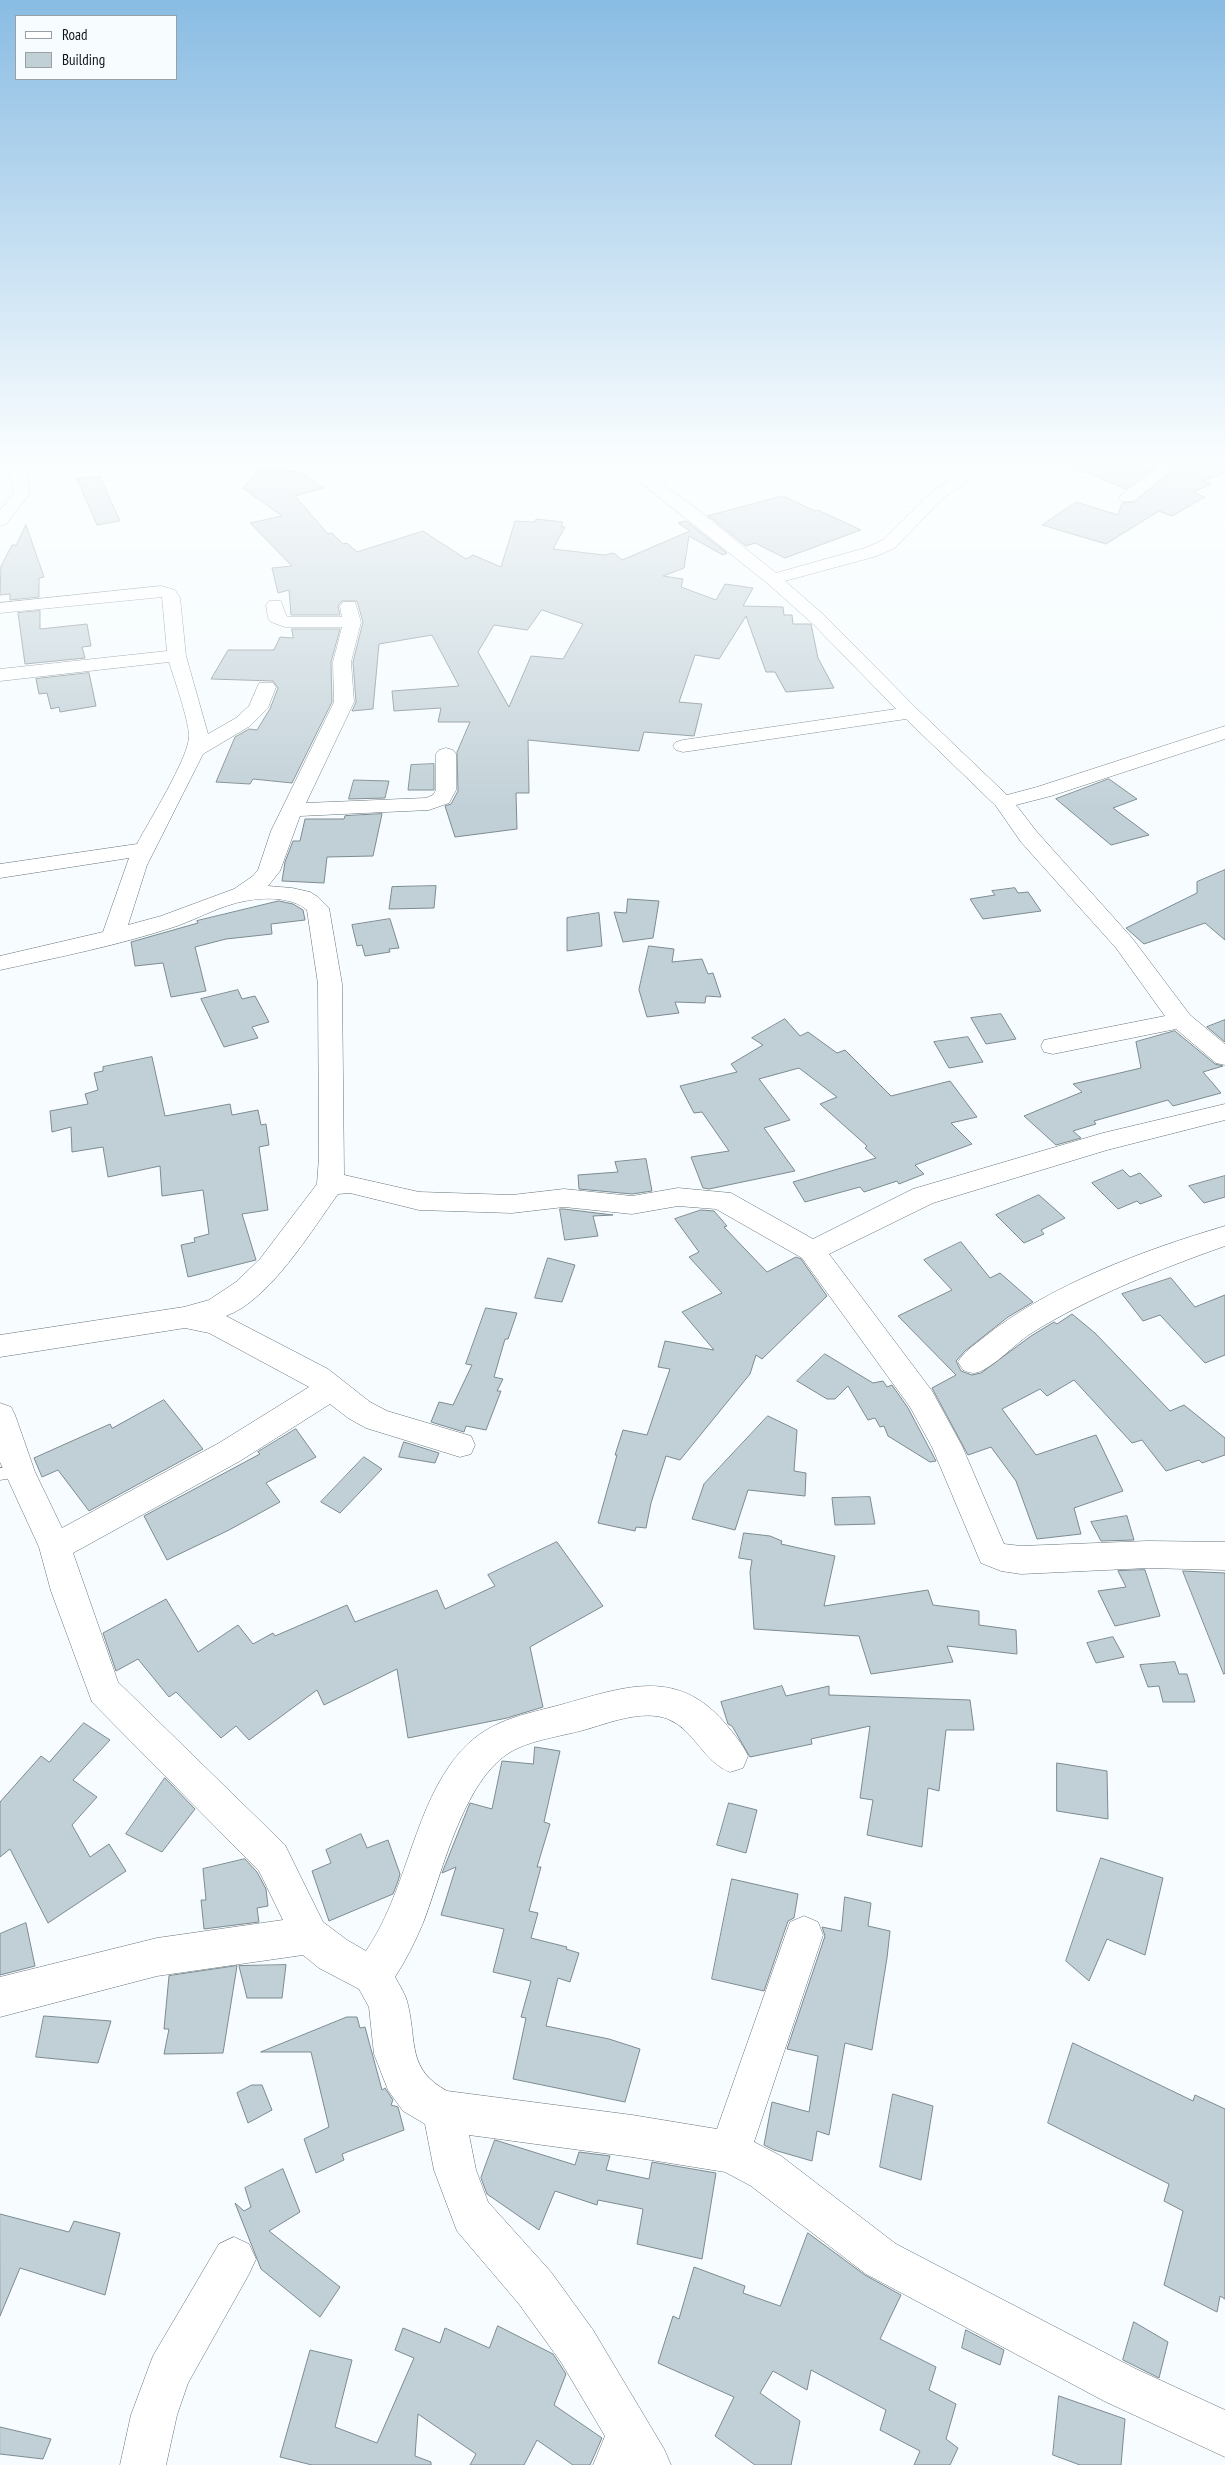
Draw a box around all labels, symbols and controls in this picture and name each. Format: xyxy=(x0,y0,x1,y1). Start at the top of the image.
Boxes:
legend xyxy=(15,15,178,80)
text: Road xyxy=(62,25,88,44)
text: Building xyxy=(62,50,105,69)

